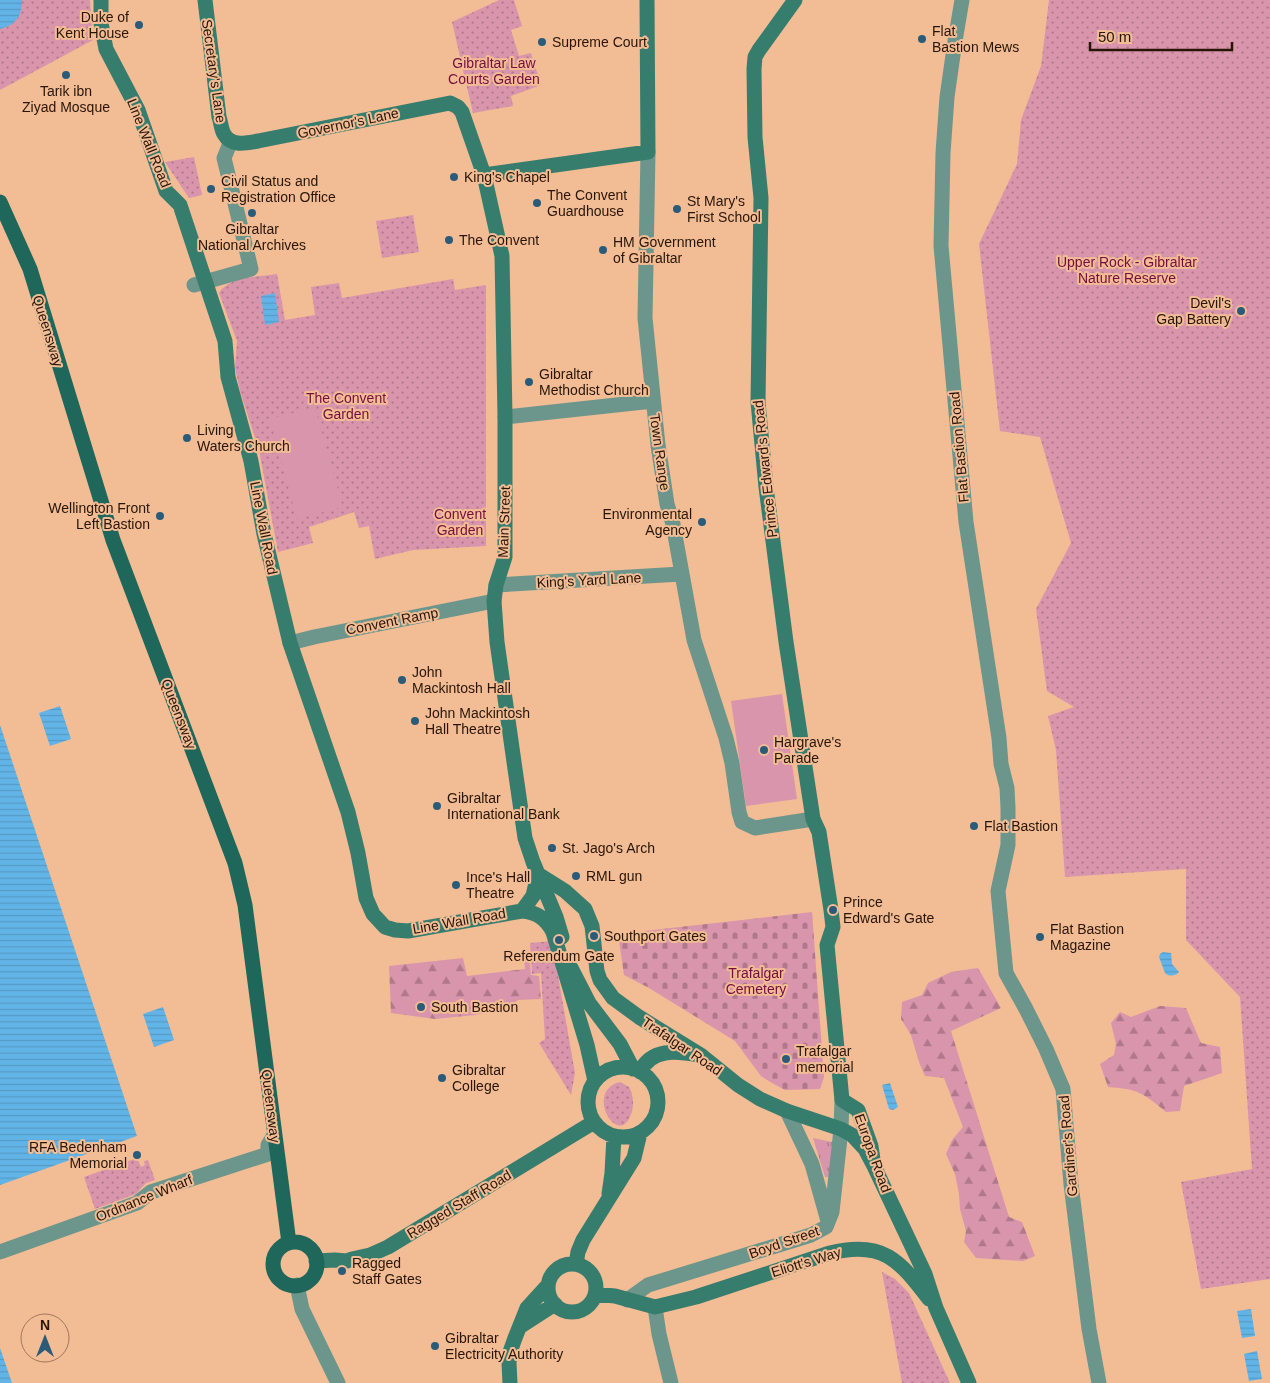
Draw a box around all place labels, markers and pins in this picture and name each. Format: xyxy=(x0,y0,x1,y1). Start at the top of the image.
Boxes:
place label: Duke of Kent House xyxy=(56,9,129,41)
marker: Duke of Kent House xyxy=(133,19,145,31)
place label: Flat Bastion Mews xyxy=(932,23,1019,55)
marker: Flat Bastion Mews xyxy=(916,33,928,45)
place label: Supreme Court xyxy=(552,34,647,50)
marker: Supreme Court xyxy=(536,36,548,48)
marker: Tarik ibn Ziyad Mosque xyxy=(60,69,72,81)
place label: Tarik ibn Ziyad Mosque xyxy=(22,83,110,115)
place label: King's Chapel xyxy=(464,169,550,185)
marker: King's Chapel xyxy=(448,171,460,183)
place label: Civil Status and Registration Office xyxy=(221,173,336,205)
marker: Civil Status and Registration Office xyxy=(205,183,217,195)
place label: The Convent Guardhouse xyxy=(547,187,627,219)
place label: St Mary's First School xyxy=(687,193,761,225)
marker: The Convent Guardhouse xyxy=(531,197,543,209)
marker: St Mary's First School xyxy=(671,203,683,215)
marker: Gibraltar National Archives xyxy=(246,207,258,219)
place label: Gibraltar National Archives xyxy=(198,221,306,253)
place label: The Convent xyxy=(459,232,539,248)
marker: The Convent xyxy=(443,234,455,246)
place label: HM Government of Gibraltar xyxy=(613,234,716,266)
marker: HM Government of Gibraltar xyxy=(597,244,609,256)
place label: Devil's Gap Battery xyxy=(1156,295,1231,327)
marker: Devil's Gap Battery xyxy=(1235,305,1247,317)
place label: Gibraltar Methodist Church xyxy=(539,366,649,398)
marker: Gibraltar Methodist Church xyxy=(523,376,535,388)
place label: Living Waters Church xyxy=(197,422,290,454)
marker: Living Waters Church xyxy=(181,432,193,444)
place label: Wellington Front Left Bastion xyxy=(48,500,150,532)
place label: Environmental Agency xyxy=(603,506,692,538)
marker: Wellington Front Left Bastion xyxy=(154,510,166,522)
marker: Environmental Agency xyxy=(696,516,708,528)
place label: John Mackintosh Hall xyxy=(412,664,511,696)
marker: John Mackintosh Hall xyxy=(396,674,408,686)
place label: John Mackintosh Hall Theatre xyxy=(425,705,530,737)
marker: John Mackintosh Hall Theatre xyxy=(409,715,421,727)
place label: Hargrave's Parade xyxy=(774,734,841,766)
marker: Hargrave's Parade xyxy=(758,744,770,756)
place label: Gibraltar International Bank xyxy=(447,790,561,822)
marker: Gibraltar International Bank xyxy=(431,800,443,812)
place label: Flat Bastion xyxy=(984,818,1058,834)
marker: Flat Bastion xyxy=(968,820,980,832)
place label: St. Jago's Arch xyxy=(562,840,655,856)
marker: St. Jago's Arch xyxy=(546,842,558,854)
place label: RML gun xyxy=(586,868,642,884)
place label: Ince's Hall Theatre xyxy=(466,869,530,901)
marker: RML gun xyxy=(570,870,582,882)
marker: Ince's Hall Theatre xyxy=(450,879,462,891)
place label: Prince Edward's Gate xyxy=(843,894,935,926)
marker: Prince Edward's Gate xyxy=(827,904,839,916)
place label: Flat Bastion Magazine xyxy=(1050,921,1124,953)
place label: Southport Gates xyxy=(604,928,706,944)
marker: Southport Gates xyxy=(588,930,600,942)
marker: Flat Bastion Magazine xyxy=(1034,931,1046,943)
marker: Referendum Gate xyxy=(553,934,565,946)
place label: Referendum Gate xyxy=(503,948,615,964)
place label: South Bastion xyxy=(431,999,518,1015)
marker: South Bastion xyxy=(415,1001,427,1013)
place label: Trafalgar memorial xyxy=(796,1043,854,1075)
marker: Trafalgar memorial xyxy=(780,1053,792,1065)
place label: Gibraltar College xyxy=(452,1062,506,1094)
marker: Gibraltar College xyxy=(436,1072,448,1084)
place label: RFA Bedenham Memorial xyxy=(29,1139,127,1171)
marker: RFA Bedenham Memorial xyxy=(131,1149,143,1161)
place label: Ragged Staff Gates xyxy=(352,1255,422,1287)
marker: Ragged Staff Gates xyxy=(336,1265,348,1277)
place label: Gibraltar Electricity Authority xyxy=(445,1330,563,1362)
marker: Gibraltar Electricity Authority xyxy=(429,1340,441,1352)

